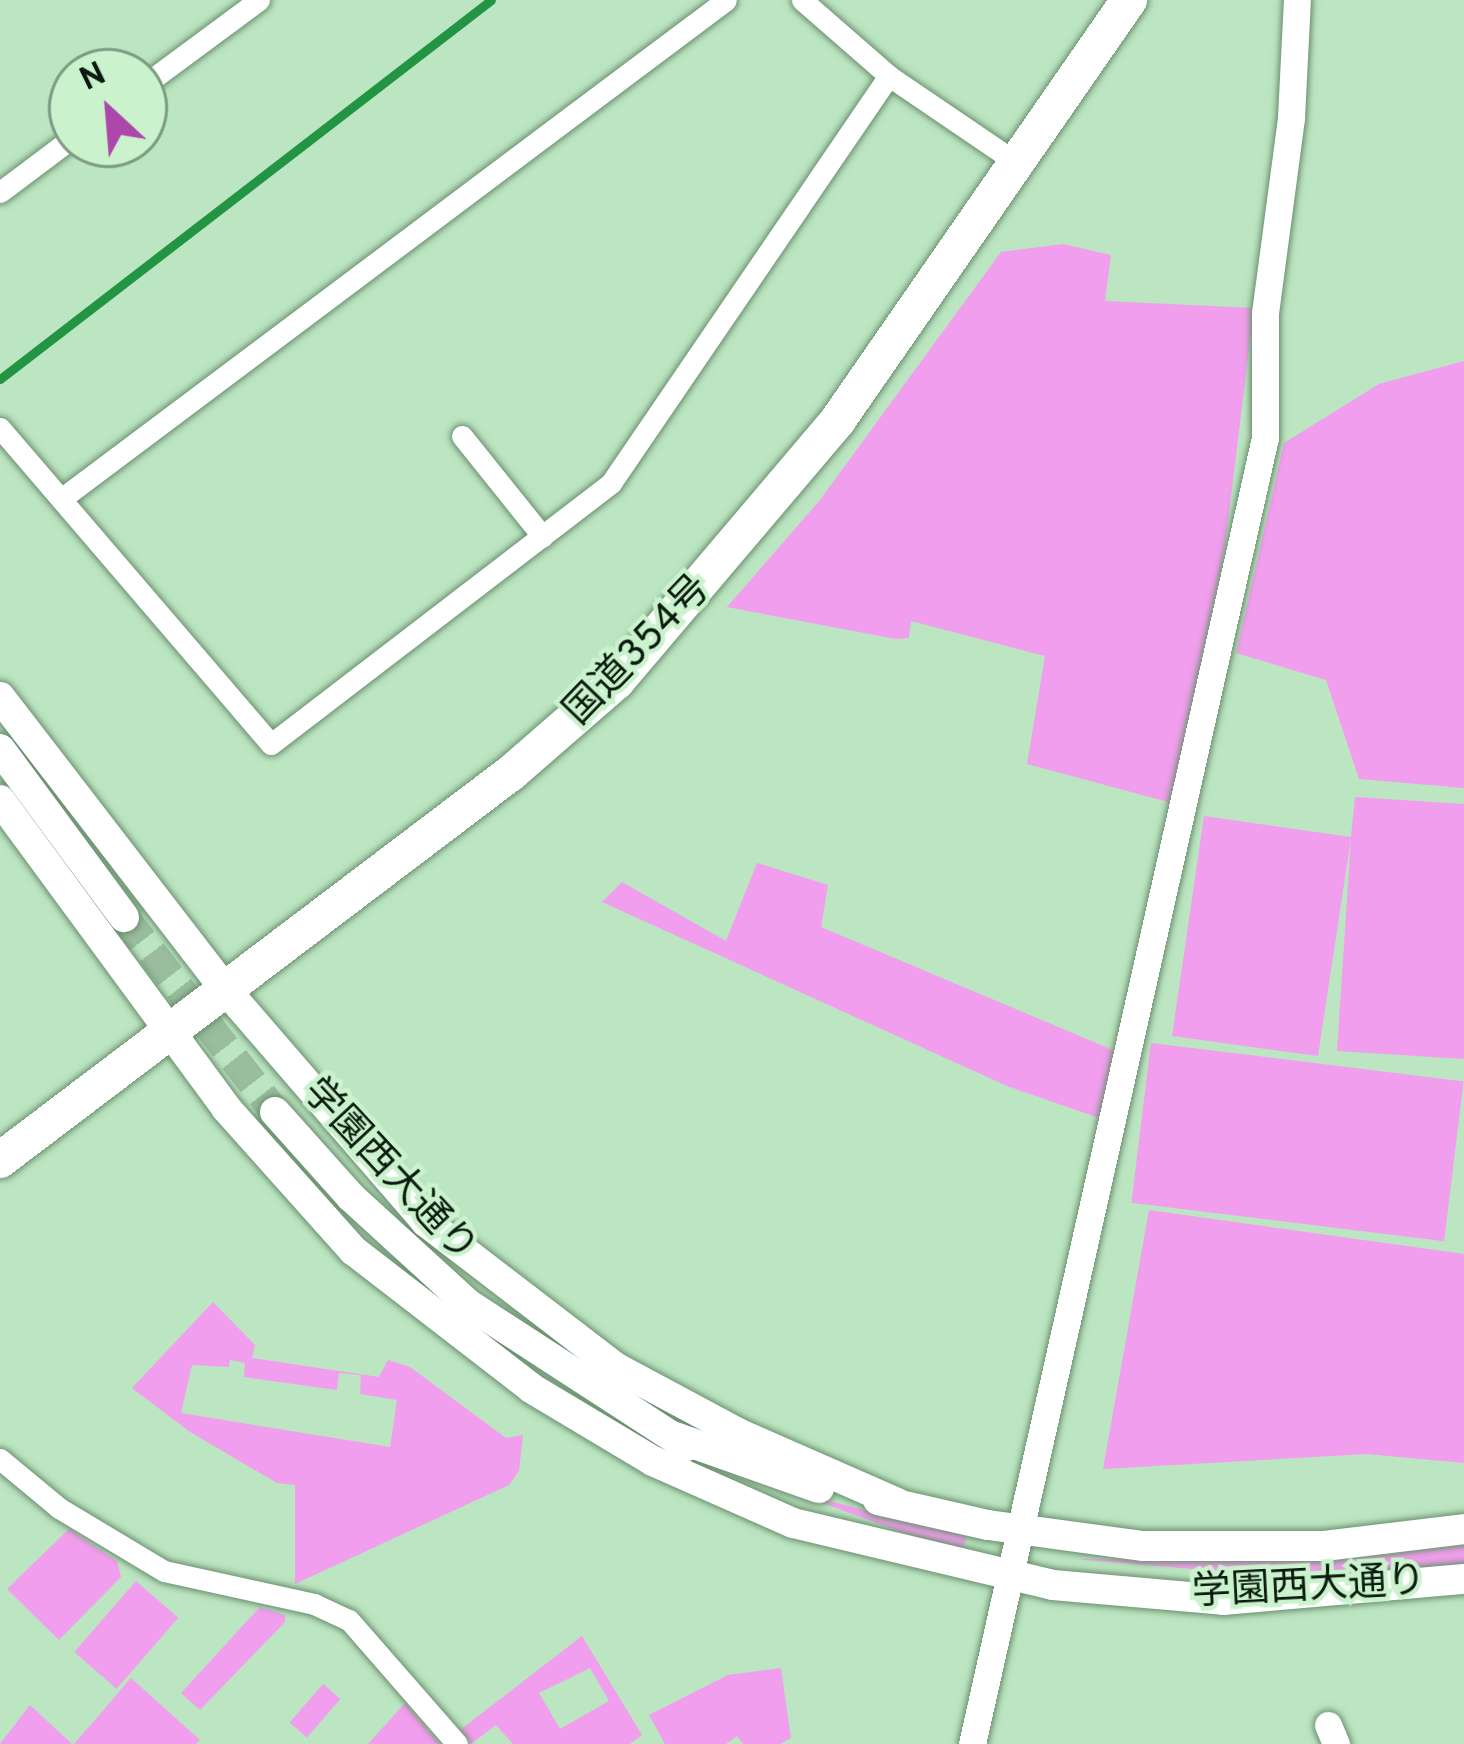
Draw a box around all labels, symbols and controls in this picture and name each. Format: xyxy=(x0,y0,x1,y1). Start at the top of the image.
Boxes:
north arrow xyxy=(48,48,168,168)
text: N xyxy=(74,54,113,102)
street label: 国道354号 xyxy=(556,568,722,736)
street label: 学園西大通り xyxy=(291,1070,485,1274)
street label: 学園西大通り xyxy=(1191,1560,1427,1618)

